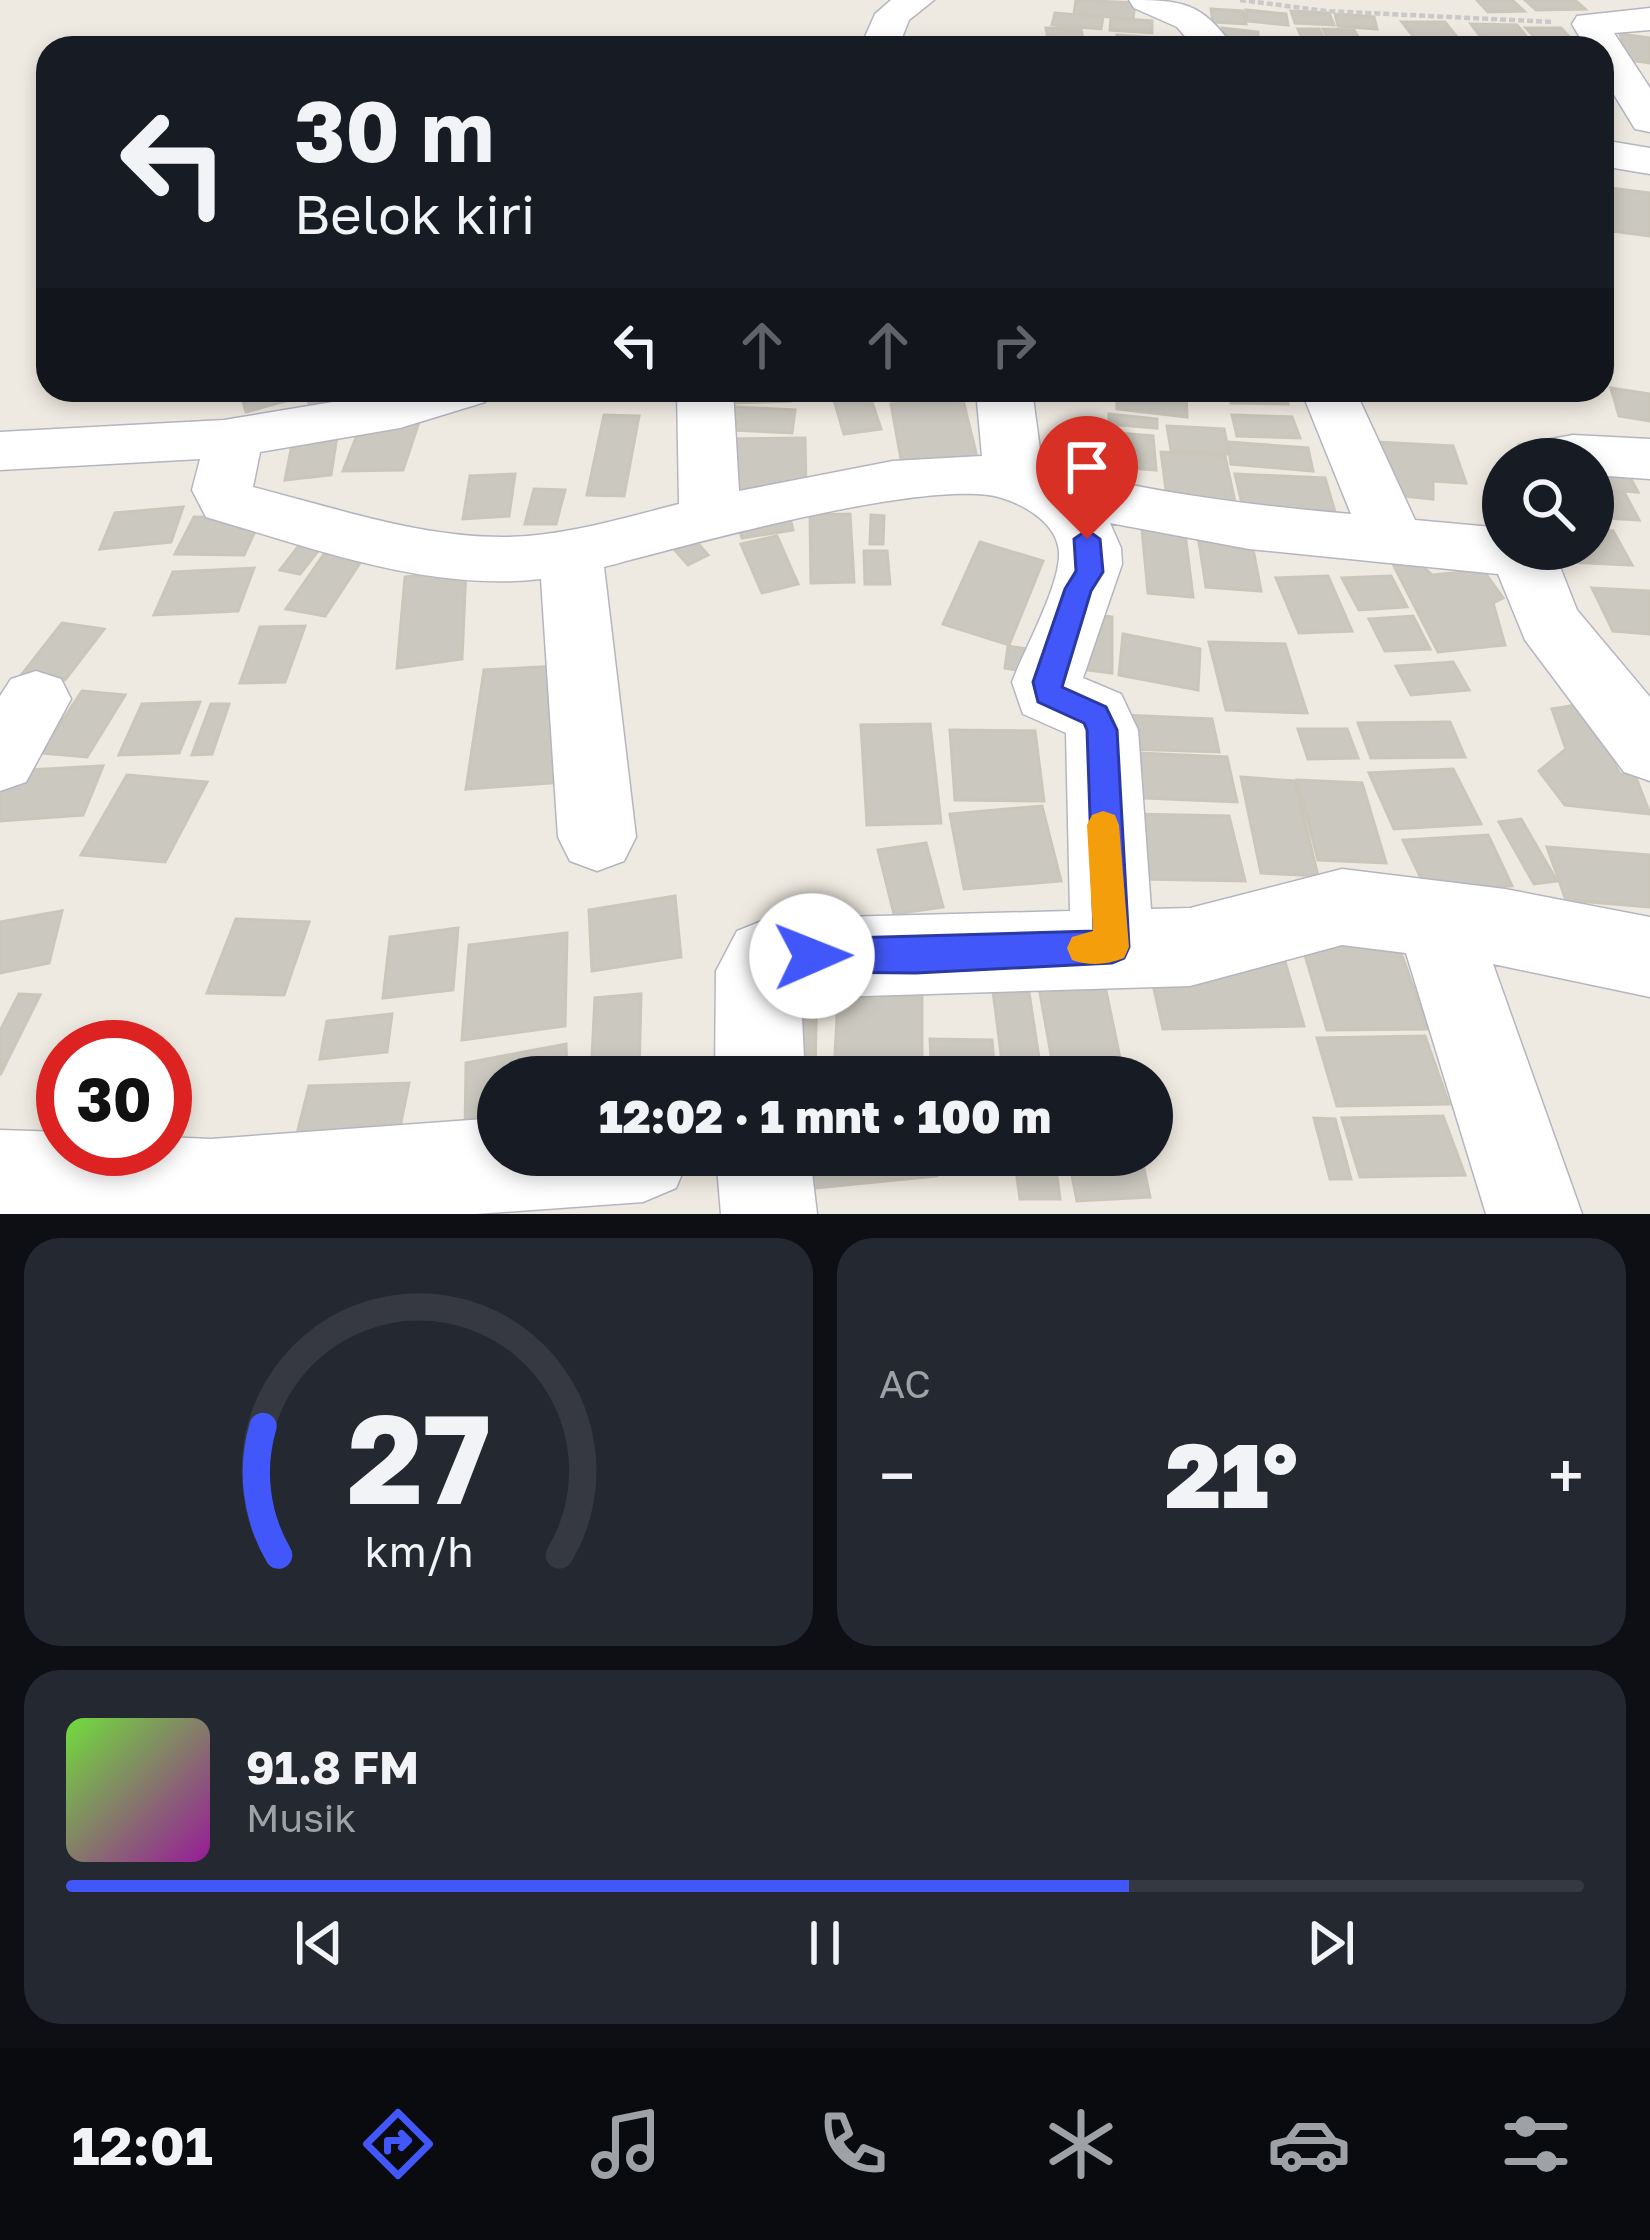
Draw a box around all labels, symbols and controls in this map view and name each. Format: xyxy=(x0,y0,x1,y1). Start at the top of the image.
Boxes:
text: 30 m xyxy=(294,80,494,180)
icon: left xyxy=(96,84,252,240)
text: Belok kiri xyxy=(294,181,535,246)
icon: left xyxy=(603,312,669,378)
icon: ahead xyxy=(729,312,795,378)
icon: ahead xyxy=(855,312,921,378)
icon: right xyxy=(981,312,1047,378)
pin xyxy=(1036,416,1138,539)
icon: arrive xyxy=(1054,434,1120,500)
map controls xyxy=(1482,438,1614,570)
button: search xyxy=(1482,438,1614,570)
position arrow xyxy=(749,893,875,1019)
speed limit sign: 30 xyxy=(36,1020,192,1176)
text: 12:02 · 1 mnt · 100 m xyxy=(599,1089,1051,1143)
text: AC xyxy=(879,1360,931,1407)
text: 27 xyxy=(346,1382,491,1531)
text: 21° xyxy=(1165,1420,1298,1528)
text: − xyxy=(879,1435,915,1515)
text: + xyxy=(1548,1435,1584,1515)
text: km/h xyxy=(364,1525,473,1576)
text: 91.8 FM xyxy=(246,1740,419,1794)
text: Musik xyxy=(246,1794,356,1841)
icon: previous xyxy=(286,1910,352,1976)
icon: pause xyxy=(792,1910,858,1976)
icon: next xyxy=(1298,1910,1364,1976)
icon: directions xyxy=(356,2102,440,2186)
icon: music xyxy=(584,2102,668,2186)
icon: phone xyxy=(811,2102,895,2186)
icon: climate xyxy=(1039,2102,1123,2186)
icon: car xyxy=(1267,2102,1351,2186)
icon: filters xyxy=(1494,2102,1578,2186)
text: 12:01 xyxy=(72,2112,213,2177)

